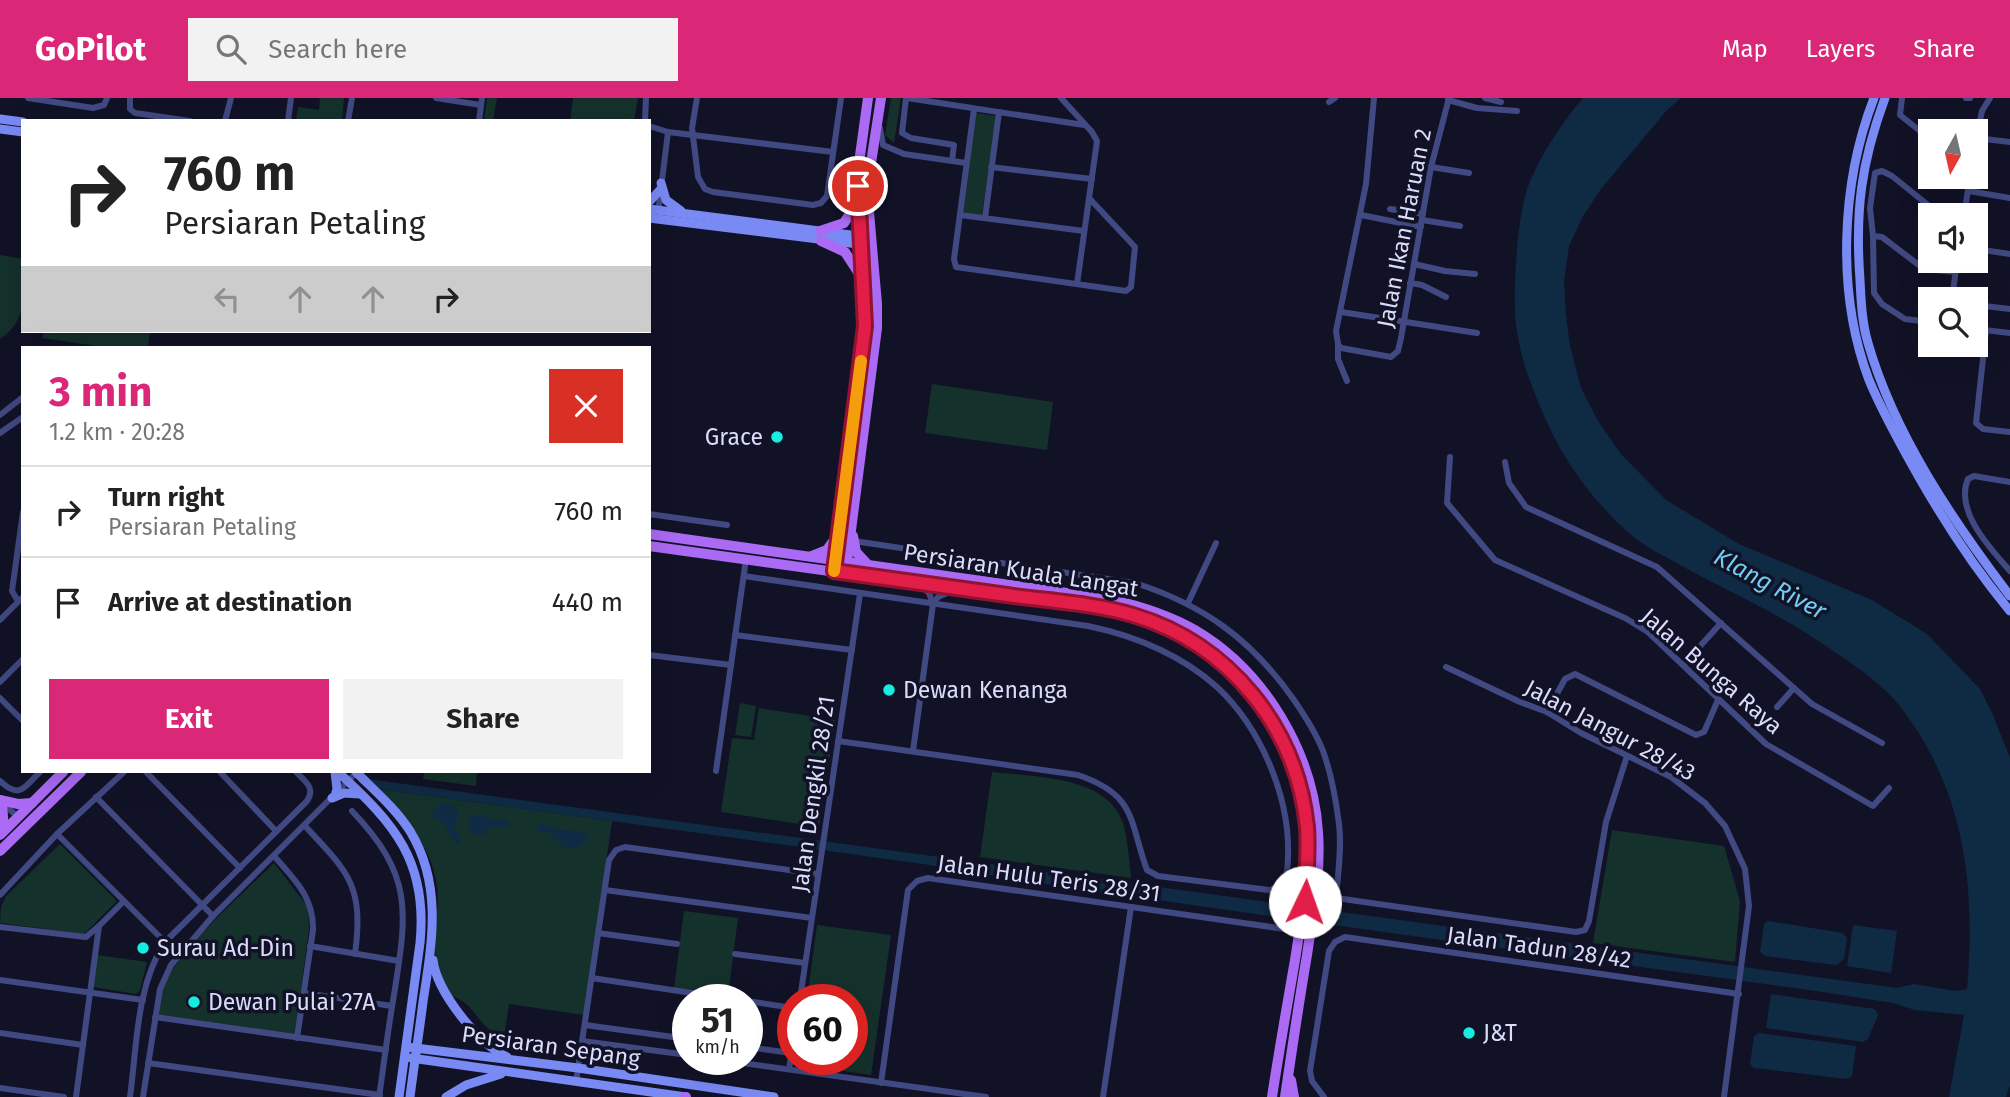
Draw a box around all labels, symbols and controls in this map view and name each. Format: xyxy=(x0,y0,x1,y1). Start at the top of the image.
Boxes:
search box xyxy=(188,18,678,81)
text: GoPilot xyxy=(35,29,146,69)
icon: search xyxy=(212,30,250,68)
text: Search here xyxy=(268,34,407,65)
text: Map xyxy=(1722,35,1768,63)
text: Layers xyxy=(1806,35,1875,63)
text: Share xyxy=(1913,35,1975,63)
north arrow xyxy=(1918,119,1988,189)
map controls xyxy=(1918,119,1988,357)
street label: Jalan Ikan Haruan 2 xyxy=(1371,126,1437,330)
text: 760 m xyxy=(164,144,295,203)
icon: right xyxy=(49,147,140,238)
pin xyxy=(828,156,888,216)
icon: arrive xyxy=(839,167,877,205)
button: sound xyxy=(1918,203,1988,273)
text: Persiaran Petaling xyxy=(164,204,425,242)
icon: left xyxy=(208,280,246,318)
icon: ahead xyxy=(281,280,319,318)
icon: ahead xyxy=(354,280,392,318)
icon: right xyxy=(427,280,465,318)
button: search xyxy=(1918,287,1988,357)
text: 3 min xyxy=(49,367,152,417)
button: close xyxy=(549,369,623,443)
text: 1.2 km · 20:28 xyxy=(49,418,185,446)
place label: Grace xyxy=(705,423,763,451)
marker: Grace xyxy=(769,429,785,445)
text: Turn right xyxy=(108,482,225,513)
icon: right xyxy=(49,493,87,531)
text: 760 m xyxy=(555,496,623,527)
text: Persiaran Petaling xyxy=(108,513,296,541)
street label: Persiaran Kuala Langat xyxy=(902,538,1141,603)
water label: Klang River xyxy=(1709,543,1831,626)
icon: arrive xyxy=(49,584,87,622)
text: Arrive at destination xyxy=(108,587,352,618)
text: 440 m xyxy=(552,587,623,618)
street label: Jalan Bunga Raya xyxy=(1636,602,1788,740)
street label: Jalan Jangur 28/43 xyxy=(1520,673,1700,787)
place label: Dewan Kenanga xyxy=(903,676,1068,704)
button: Exit xyxy=(49,679,329,759)
button: Share xyxy=(343,679,623,759)
marker: Dewan Kenanga xyxy=(881,682,897,698)
street label: Jalan Dengkil 28/21 xyxy=(785,694,841,894)
street label: Jalan Hulu Teris 28/31 xyxy=(936,848,1162,908)
position arrow xyxy=(1268,865,1342,939)
street label: Jalan Tadun 28/42 xyxy=(1445,920,1633,974)
place label: Surau Ad-Din xyxy=(157,934,294,962)
marker: Surau Ad-Din xyxy=(135,940,151,956)
speed limit sign: 60 xyxy=(777,984,868,1075)
place label: Dewan Pulai 27A xyxy=(208,988,376,1016)
marker: Dewan Pulai 27A xyxy=(186,994,202,1010)
text: 51 xyxy=(701,999,734,1041)
place label: J&T xyxy=(1483,1019,1517,1047)
street label: Persiaran Sepang xyxy=(460,1020,642,1072)
marker: J&T xyxy=(1461,1025,1477,1041)
text: km/h xyxy=(695,1036,740,1058)

